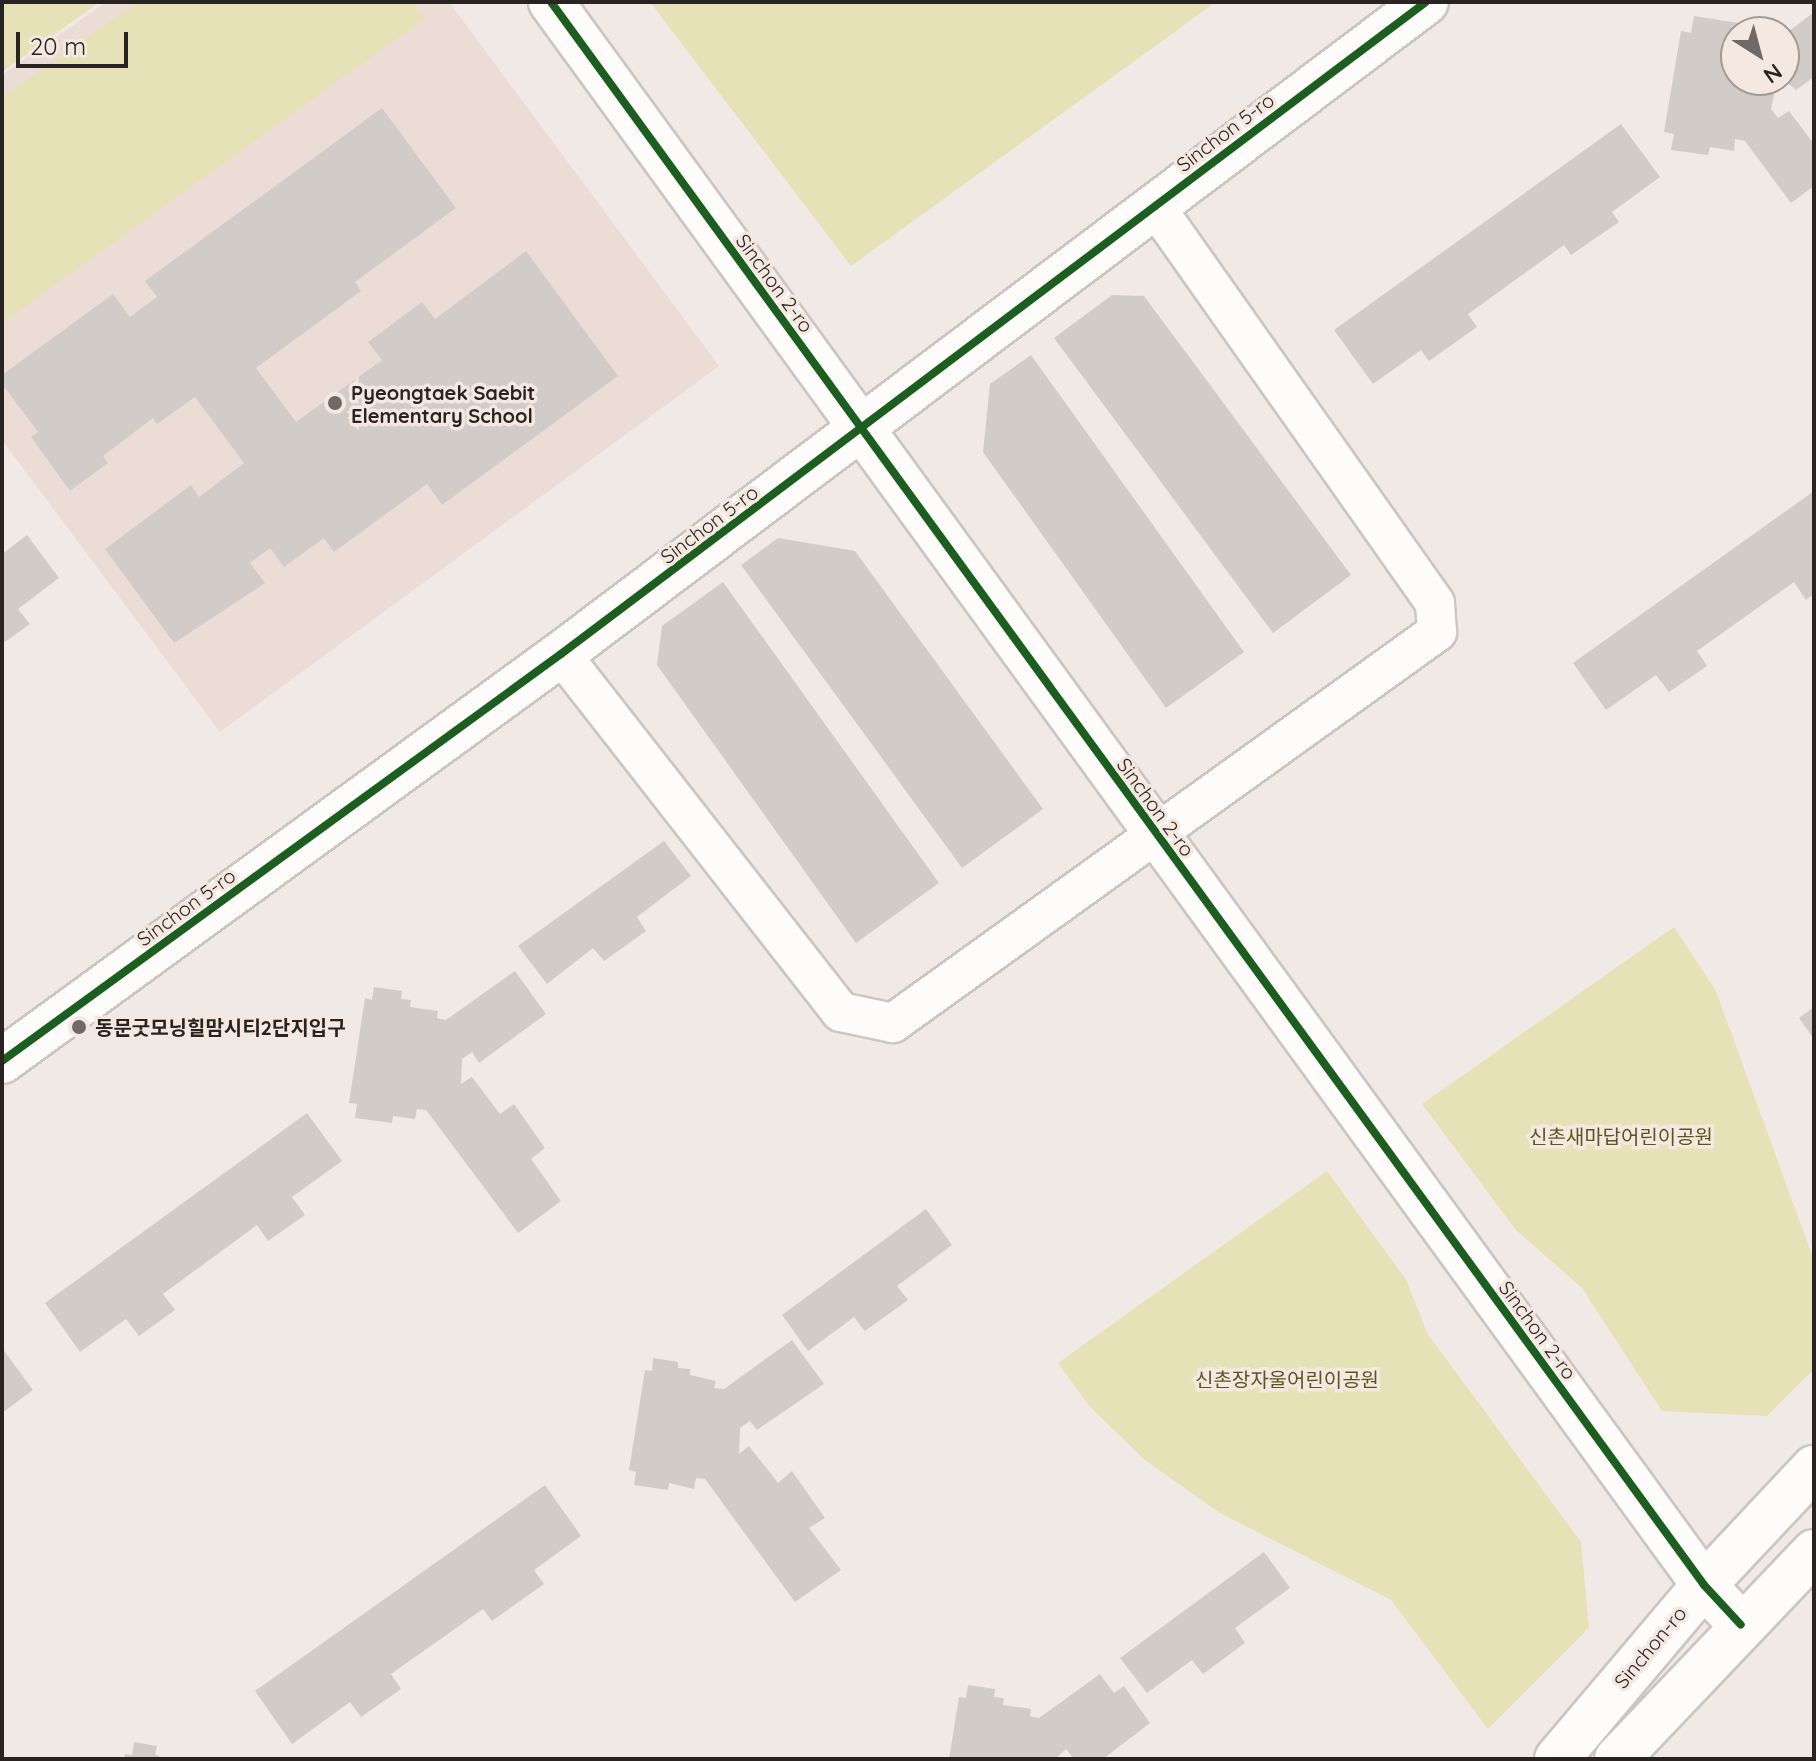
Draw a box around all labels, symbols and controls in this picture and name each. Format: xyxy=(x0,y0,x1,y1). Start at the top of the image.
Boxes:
scale bar xyxy=(20,16,132,66)
north arrow xyxy=(1720,16,1800,96)
text: 20 m xyxy=(30,31,86,61)
text: N xyxy=(1758,58,1788,90)
street label: Sinchon 5-ro xyxy=(1171,88,1279,176)
street label: Sinchon 2-ro xyxy=(731,229,819,337)
place label: Pyeongtaek Saebit Elementary School xyxy=(351,380,535,427)
marker: Pyeongtaek Saebit Elementary School xyxy=(326,394,344,412)
street label: Sinchon 5-ro xyxy=(655,480,763,568)
street label: Sinchon 2-ro xyxy=(1112,753,1200,861)
street label: Sinchon 5-ro xyxy=(132,863,240,951)
place label: 동문굿모닝힐맘시티2단지입구 xyxy=(95,1015,346,1039)
marker: 동문굿모닝힐맘시티2단지입구 xyxy=(70,1018,88,1036)
park label: 신촌새마답어린이공원 xyxy=(1529,1124,1713,1148)
street label: Sinchon 2-ro xyxy=(1494,1276,1582,1384)
park label: 신촌장자울어린이공원 xyxy=(1195,1367,1379,1391)
street label: Sinchon-ro xyxy=(1609,1601,1691,1693)

